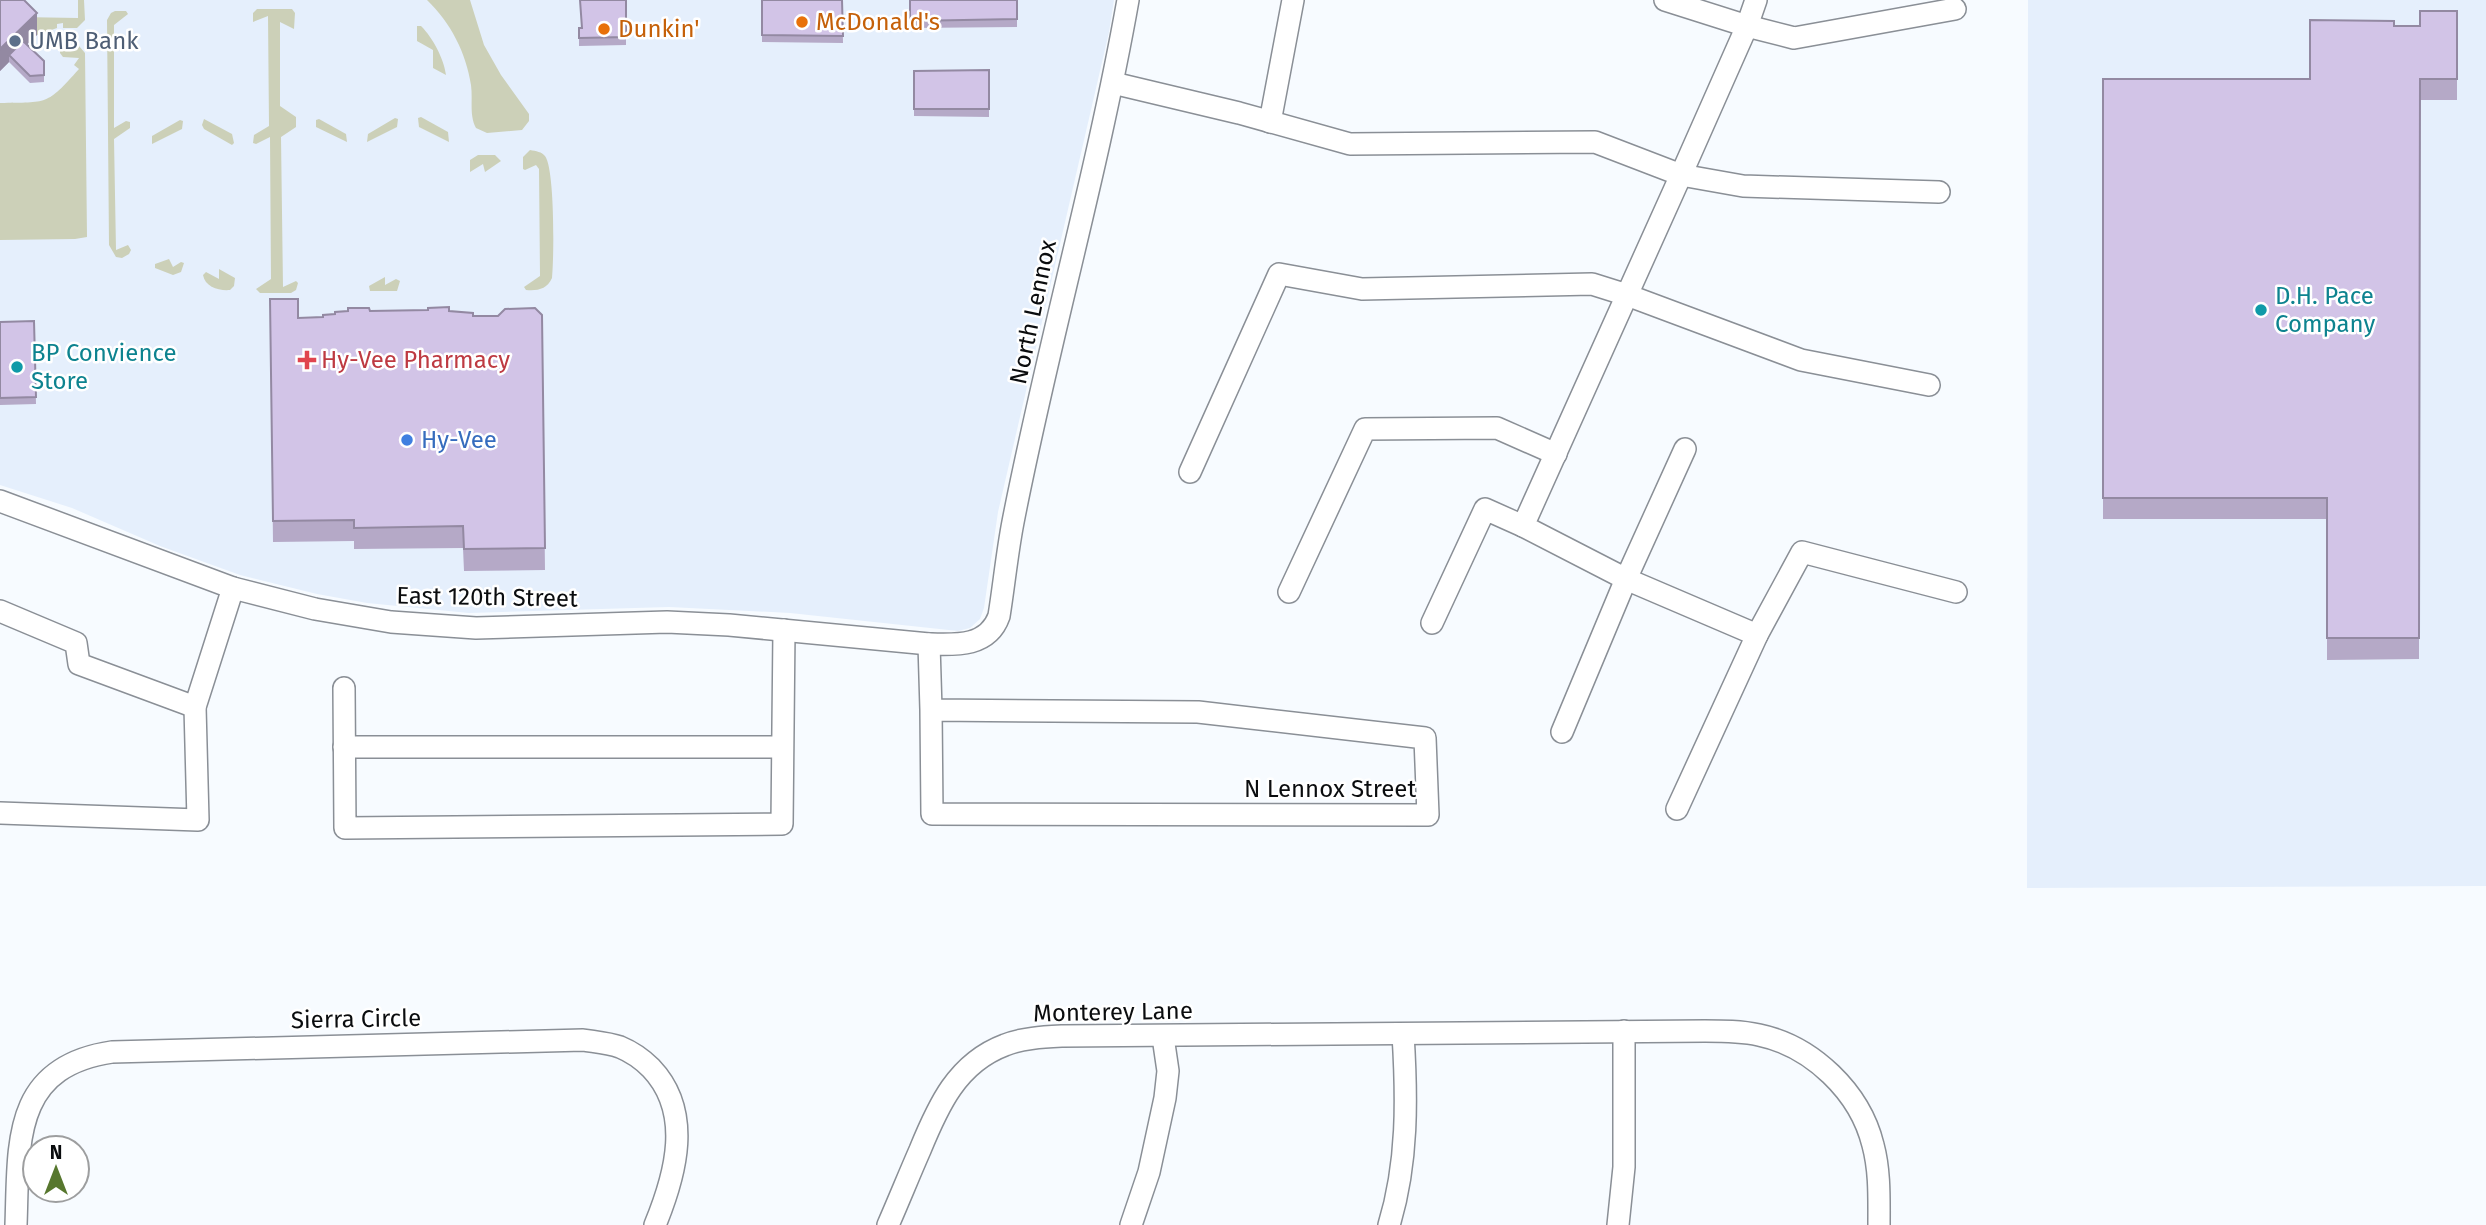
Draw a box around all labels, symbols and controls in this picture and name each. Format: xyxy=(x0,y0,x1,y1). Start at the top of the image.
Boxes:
place label: McDonald's xyxy=(816,8,940,36)
marker: McDonald's xyxy=(794,14,810,30)
place label: Dunkin' xyxy=(618,15,700,43)
marker: Dunkin' xyxy=(596,21,612,37)
place label: UMB Bank xyxy=(29,27,139,55)
marker: UMB Bank xyxy=(7,33,23,49)
street label: North Lennox xyxy=(1004,237,1062,387)
place label: D.H. Pace Company xyxy=(2275,282,2376,338)
marker: D.H. Pace Company xyxy=(2253,302,2269,318)
place label: BP Convience Store xyxy=(31,339,177,395)
place label: Hy-Vee Pharmacy xyxy=(321,346,510,374)
marker: Hy-Vee Pharmacy xyxy=(299,352,315,368)
marker: BP Convience Store xyxy=(9,359,25,375)
place label: Hy-Vee xyxy=(421,426,497,454)
marker: Hy-Vee xyxy=(399,432,415,448)
street label: East 120th Street xyxy=(396,581,578,613)
street label: N Lennox Street xyxy=(1244,775,1416,803)
street label: Monterey Lane xyxy=(1033,997,1193,1027)
street label: Sierra Circle xyxy=(291,1004,421,1034)
north arrow xyxy=(21,1134,91,1204)
text: N xyxy=(50,1141,62,1164)

